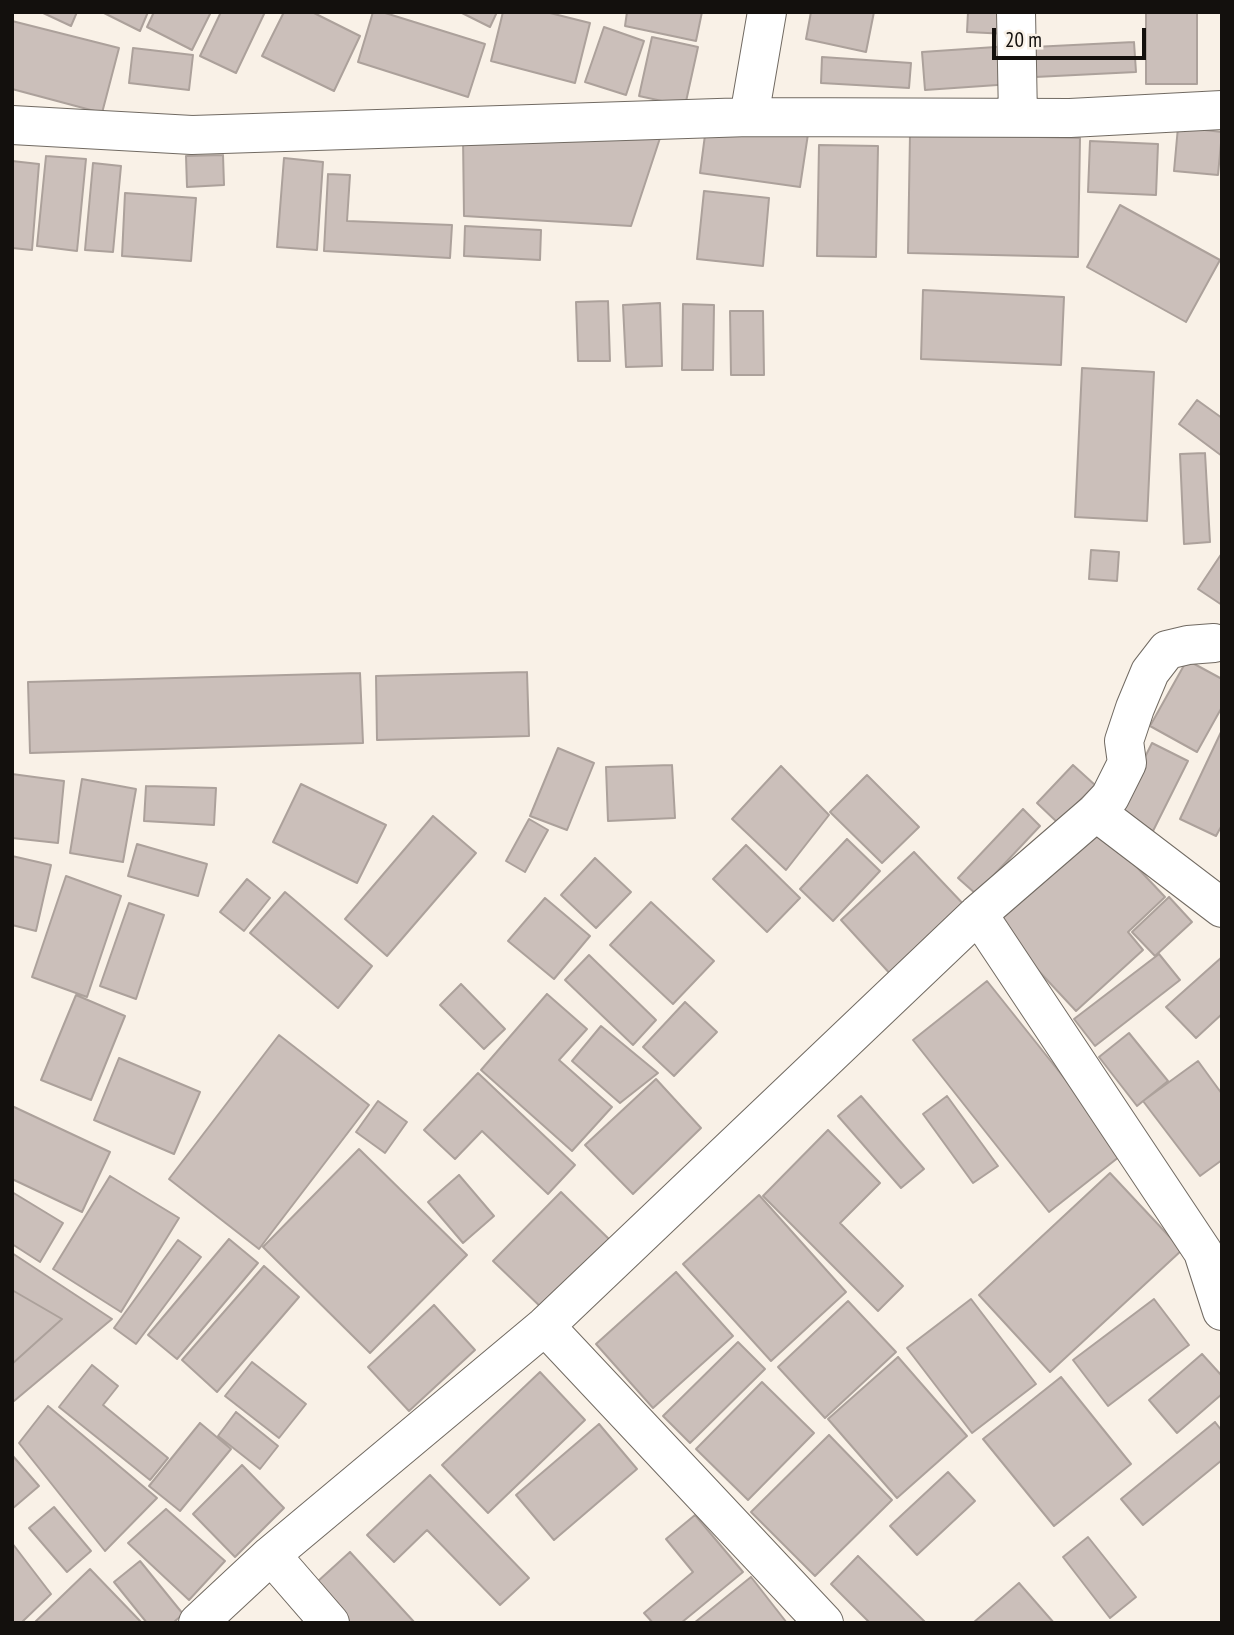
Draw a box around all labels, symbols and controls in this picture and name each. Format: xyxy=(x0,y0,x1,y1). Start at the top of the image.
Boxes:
scale bar xyxy=(996,14,1150,58)
text: 20 m xyxy=(1005,26,1042,53)

